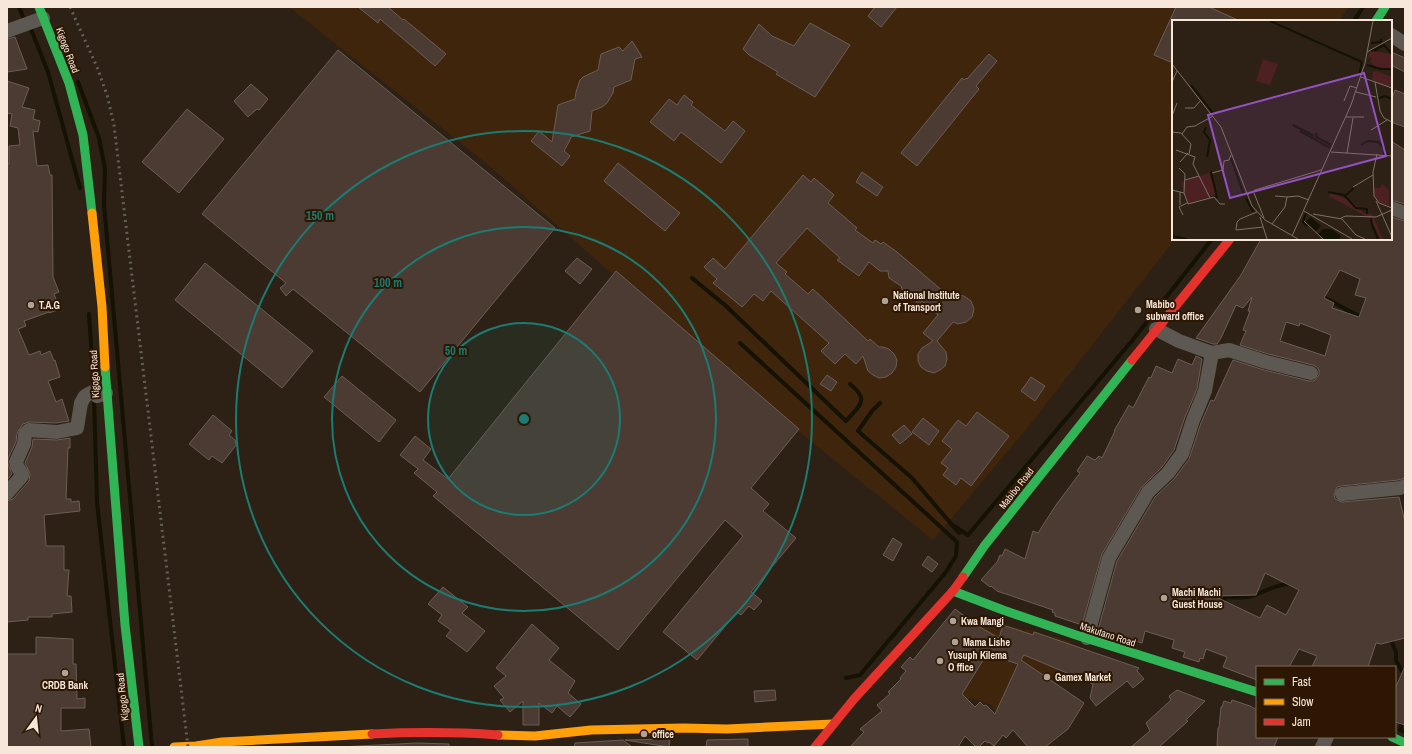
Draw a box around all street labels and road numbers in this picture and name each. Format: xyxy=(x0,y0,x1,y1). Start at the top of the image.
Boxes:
street label: Kigogo Road xyxy=(53,26,82,75)
street label: Kigogo Road xyxy=(87,350,102,398)
street label: Mabibo Road xyxy=(996,465,1037,512)
street label: Makutano Road xyxy=(1078,619,1137,650)
street label: Kigogo Road xyxy=(114,672,131,721)

